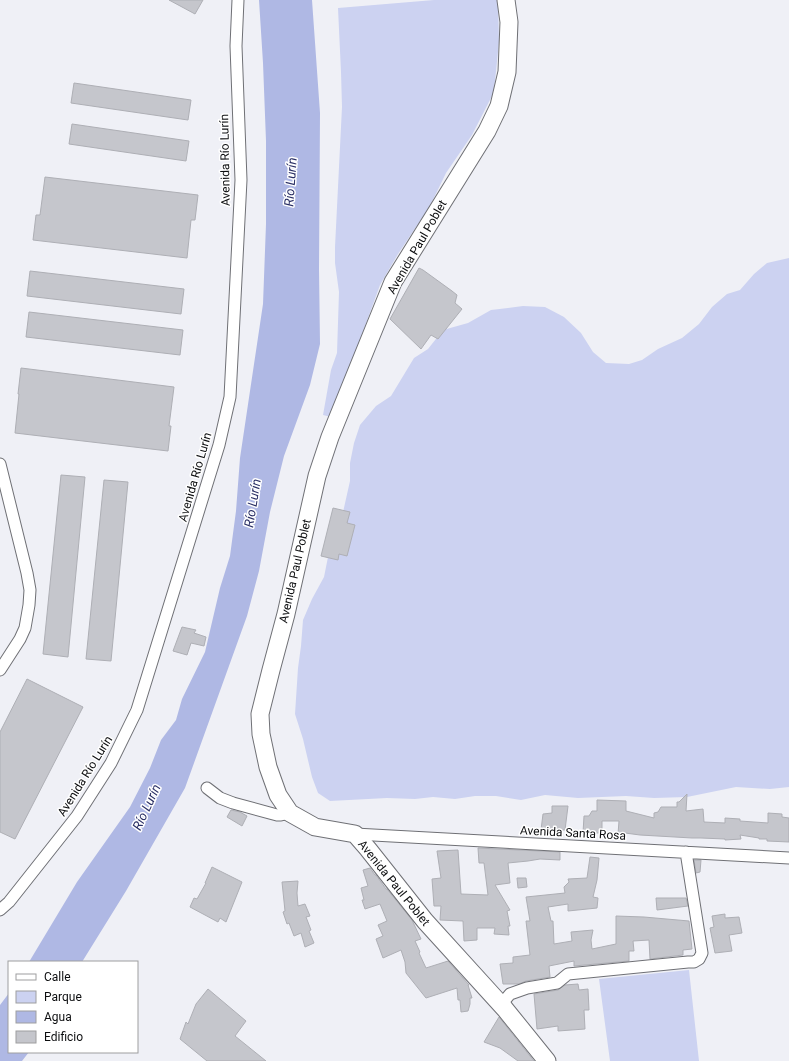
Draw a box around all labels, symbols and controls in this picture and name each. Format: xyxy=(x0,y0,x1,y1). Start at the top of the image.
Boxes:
street label: Avenida Río Lurín xyxy=(217,114,233,206)
water label: Río Lurín xyxy=(281,157,300,207)
street label: Avenida Paul Poblet xyxy=(384,197,450,297)
street label: Avenida Río Lurín xyxy=(176,431,214,523)
water label: Río Lurín xyxy=(241,478,264,529)
street label: Avenida Paul Poblet xyxy=(276,518,314,624)
street label: Avenida Río Lurín xyxy=(55,733,115,819)
water label: Río Lurín xyxy=(129,782,164,833)
street label: Avenida Santa Rosa xyxy=(520,823,626,843)
street label: Avenida Paul Poblet xyxy=(355,837,433,929)
legend xyxy=(8,961,138,1053)
text: Calle xyxy=(44,970,71,984)
text: Parque xyxy=(44,990,82,1004)
text: Agua xyxy=(44,1010,72,1024)
text: Edificio xyxy=(44,1030,83,1044)

